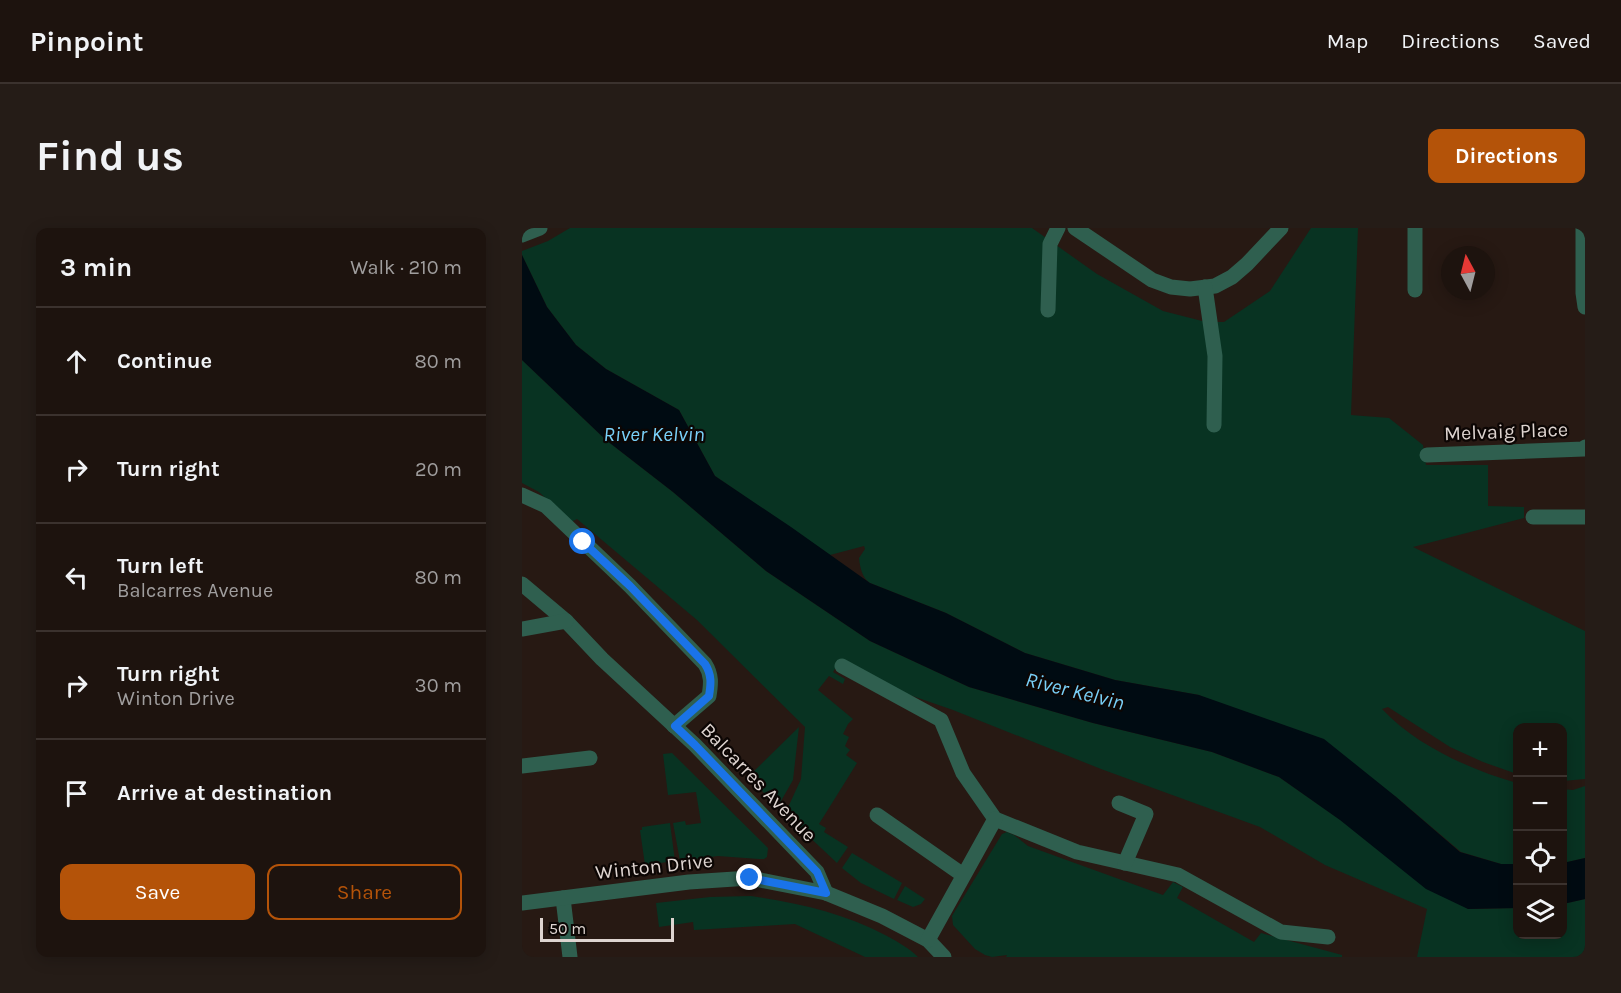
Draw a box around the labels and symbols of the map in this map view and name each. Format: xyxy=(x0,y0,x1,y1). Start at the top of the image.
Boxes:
north arrow xyxy=(1441,246,1495,300)
street label: Melvaig Place xyxy=(1444,418,1568,445)
water label: River Kelvin xyxy=(603,422,705,446)
route start xyxy=(569,528,595,554)
water label: River Kelvin xyxy=(1023,667,1127,715)
street label: Balcarres Avenue xyxy=(696,718,821,847)
street label: Winton Drive xyxy=(594,849,714,884)
route end xyxy=(736,864,762,890)
scale bar xyxy=(540,915,674,942)

